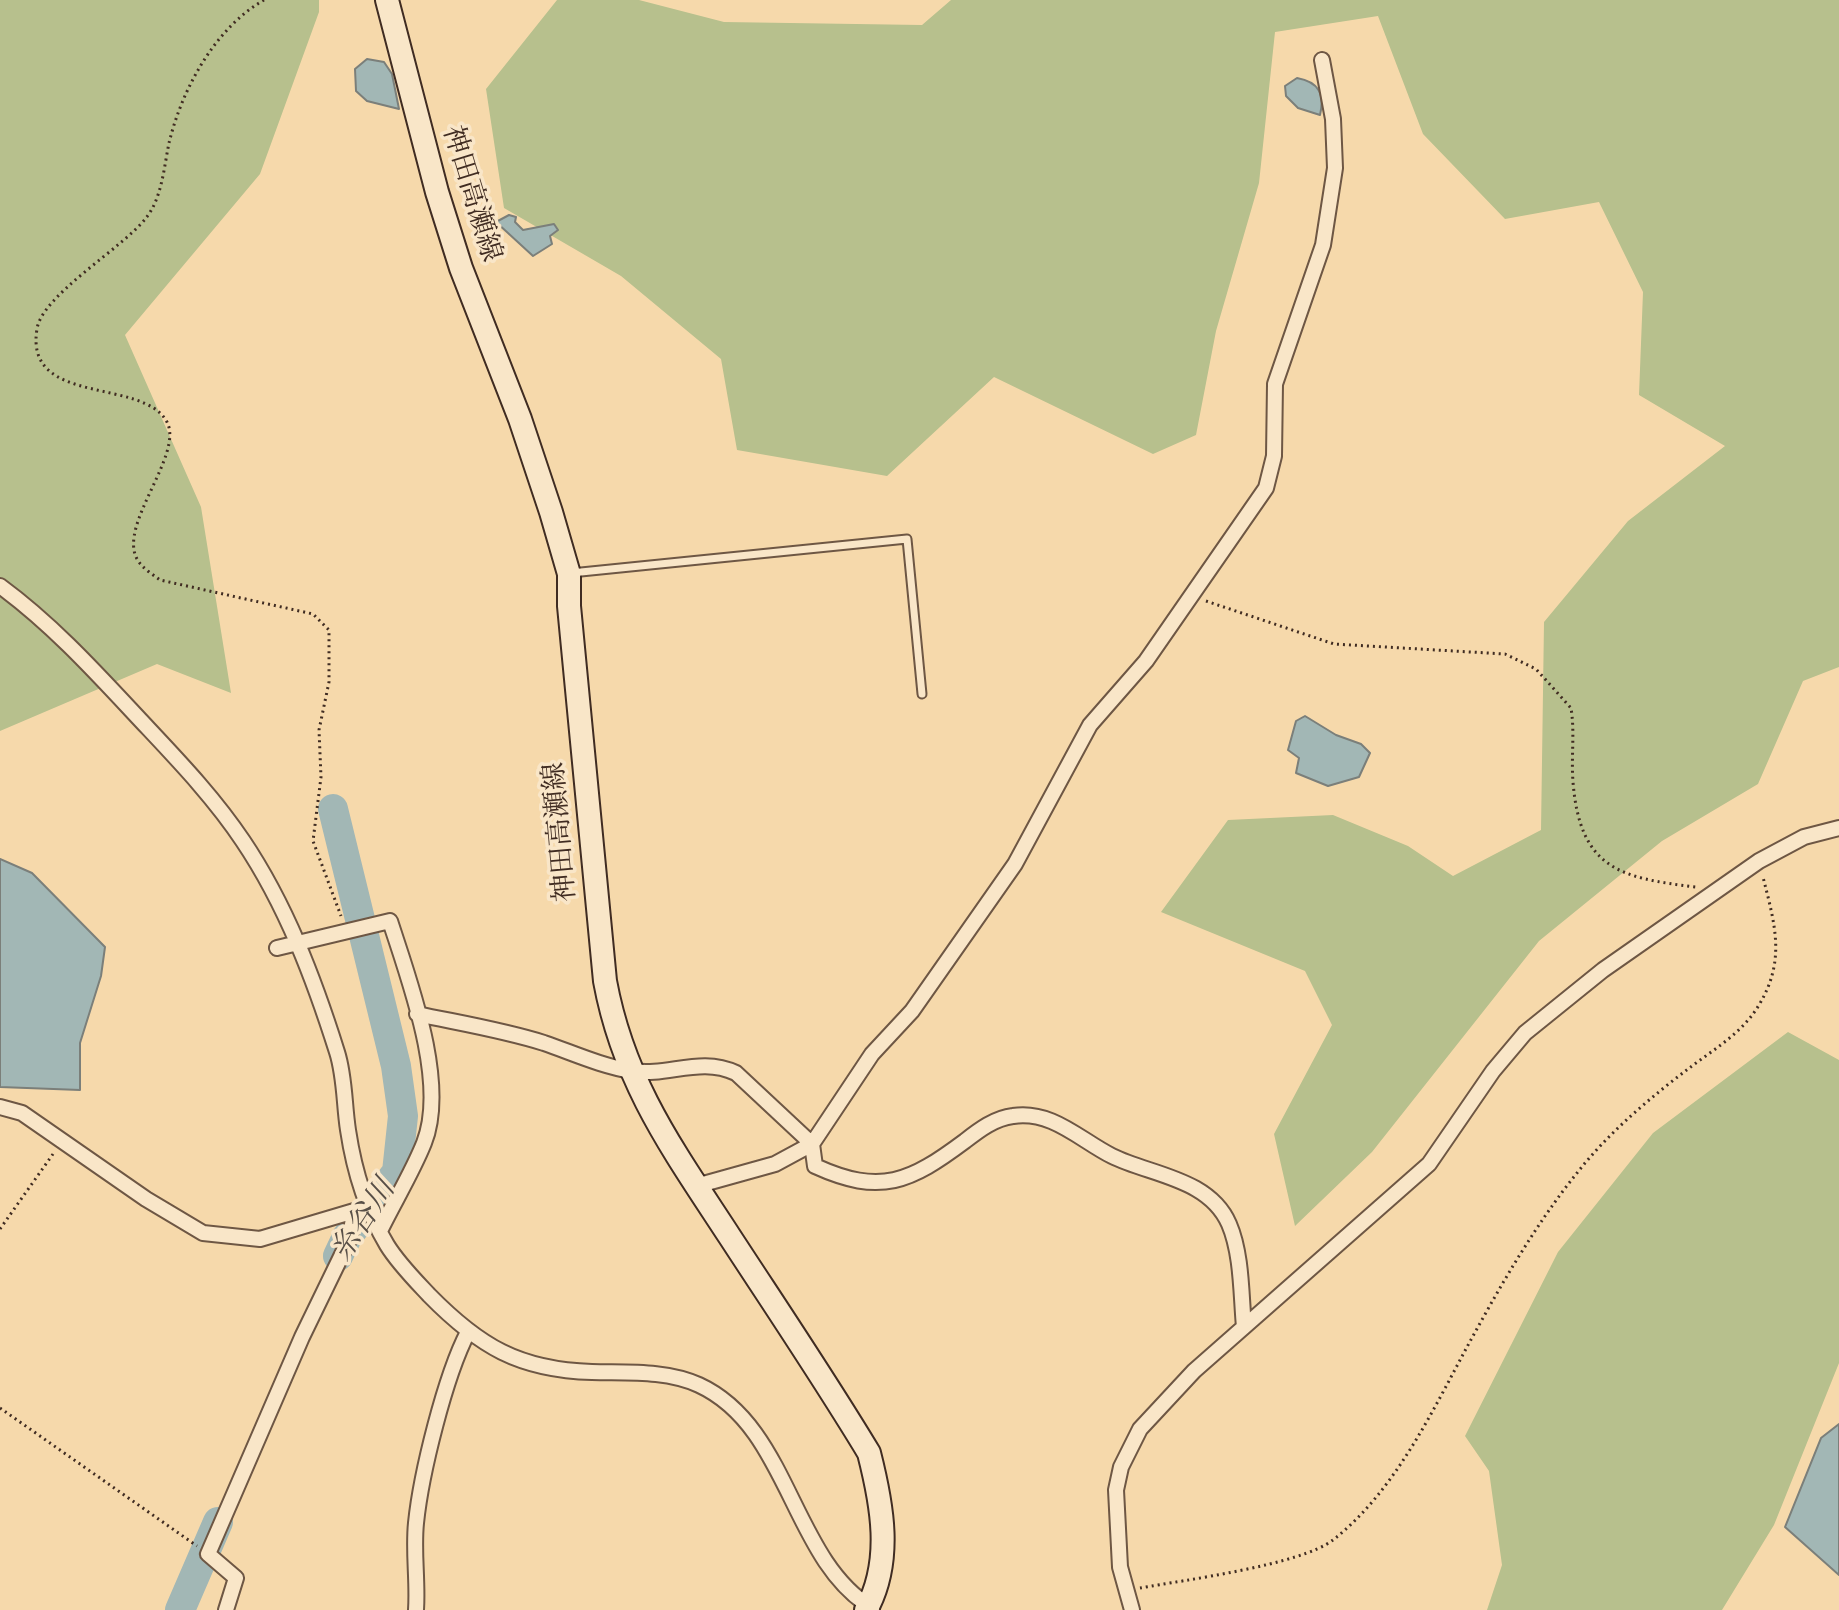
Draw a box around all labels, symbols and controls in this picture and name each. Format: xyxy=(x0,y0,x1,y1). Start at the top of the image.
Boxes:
street label: 神田高瀬線 xyxy=(434,122,508,266)
street label: 神田高瀬線 xyxy=(538,761,584,903)
water label: 糸谷川 xyxy=(324,1173,404,1269)

